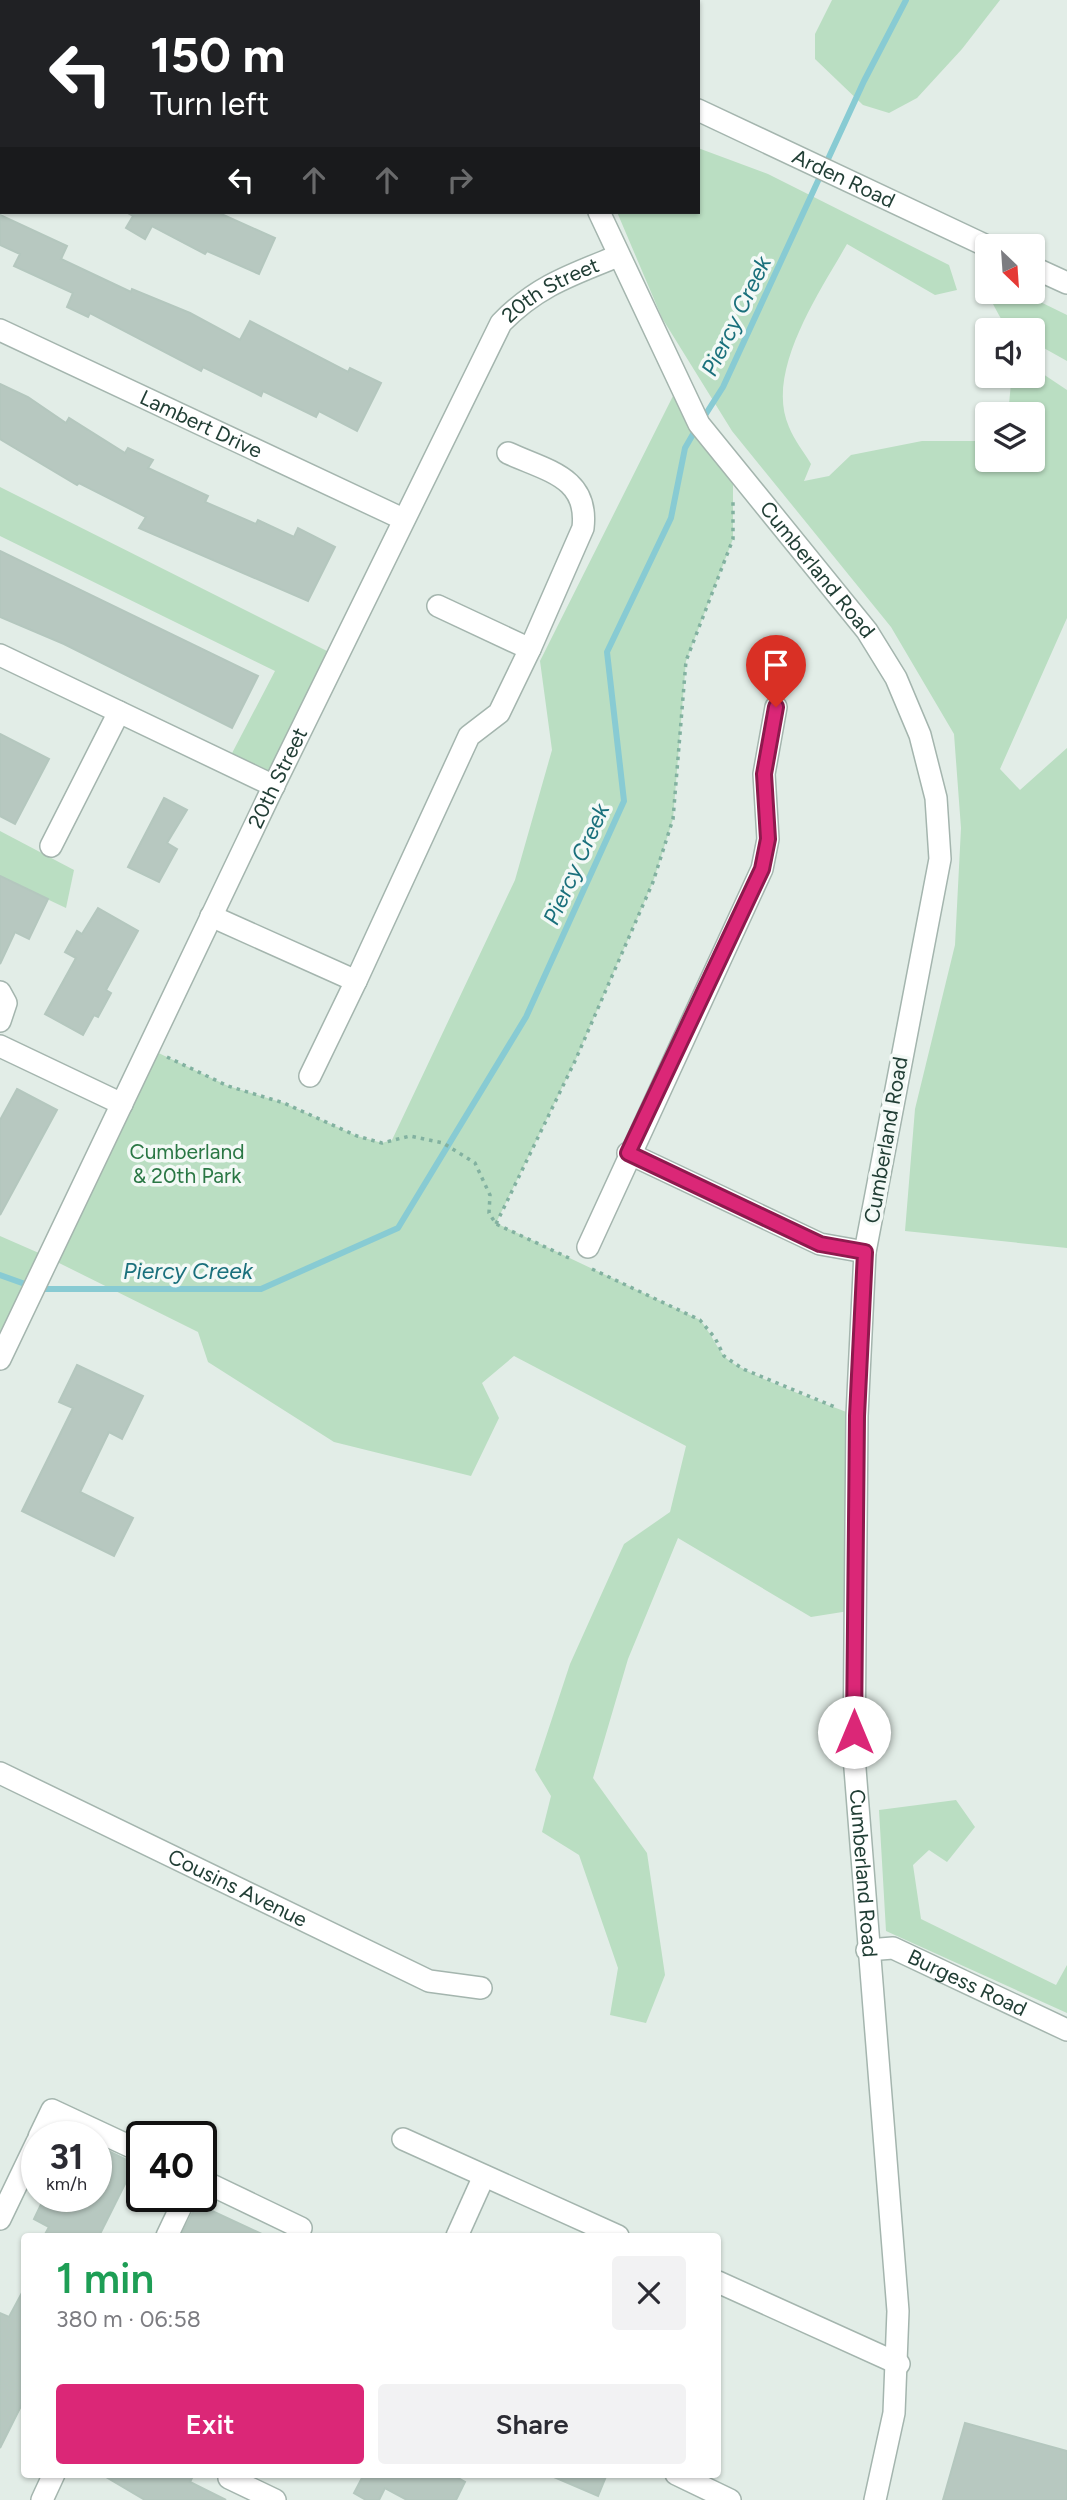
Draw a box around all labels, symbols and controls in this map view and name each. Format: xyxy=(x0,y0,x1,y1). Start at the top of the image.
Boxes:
text: 150 m xyxy=(150,25,285,84)
icon: left xyxy=(35,28,126,119)
text: Turn left xyxy=(150,85,269,123)
street label: Arden Road xyxy=(789,143,899,213)
icon: left xyxy=(222,161,260,199)
icon: ahead xyxy=(295,161,333,199)
icon: ahead xyxy=(368,161,406,199)
icon: right xyxy=(441,161,479,199)
north arrow xyxy=(975,234,1045,304)
map controls xyxy=(975,234,1045,472)
water label: Piercy Creek xyxy=(695,251,777,380)
street label: 20th Street xyxy=(496,252,603,328)
button: sound xyxy=(975,318,1045,388)
street label: Lambert Drive xyxy=(136,384,266,463)
button: layers xyxy=(975,402,1045,472)
street label: Cumberland Road xyxy=(755,496,880,643)
pin xyxy=(746,635,806,707)
icon: arrive xyxy=(757,646,795,684)
street label: 20th Street xyxy=(242,723,312,832)
water label: Piercy Creek xyxy=(537,798,616,929)
street label: Cumberland Road xyxy=(859,1055,912,1225)
park label: Cumberland & 20th Park xyxy=(130,1139,244,1188)
water label: Piercy Creek xyxy=(123,1257,254,1285)
position arrow xyxy=(817,1695,891,1769)
street label: Cumberland Road xyxy=(845,1788,883,1958)
street label: Cousins Avenue xyxy=(164,1843,311,1932)
street label: Burgess Road xyxy=(904,1944,1031,2021)
speed limit sign: 40 xyxy=(126,2121,217,2212)
text: 31 xyxy=(49,2136,84,2178)
text: km/h xyxy=(46,2173,87,2195)
text: 1 min xyxy=(56,2253,154,2304)
button: close xyxy=(612,2256,686,2330)
text: 380 m · 06:58 xyxy=(56,2305,201,2333)
button: Exit xyxy=(56,2384,364,2464)
button: Share xyxy=(378,2384,686,2464)

